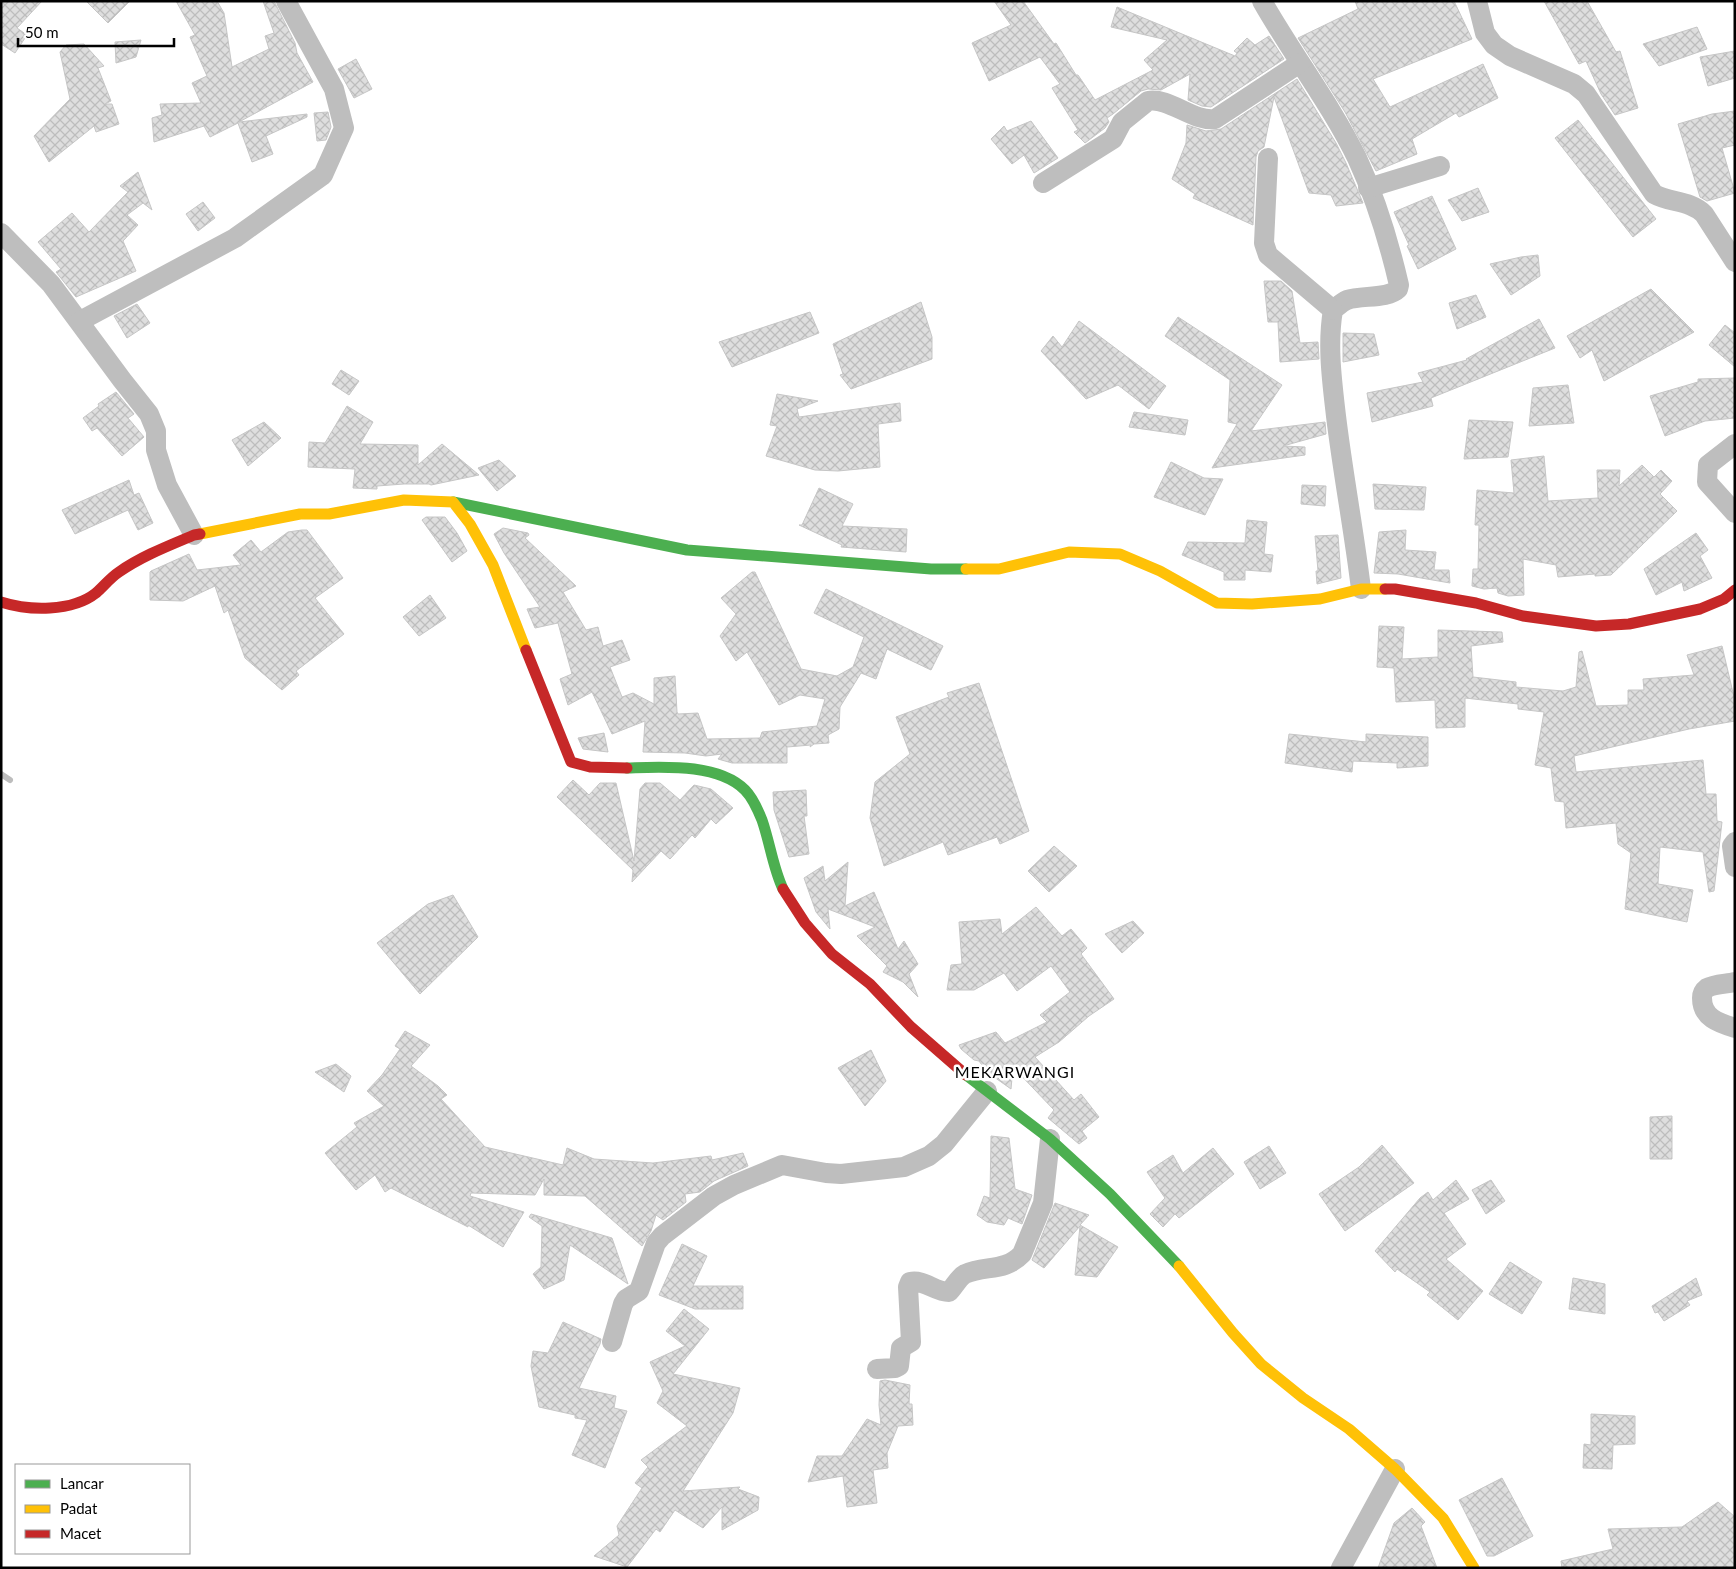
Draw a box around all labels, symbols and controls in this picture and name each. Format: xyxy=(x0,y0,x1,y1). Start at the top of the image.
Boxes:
scale bar xyxy=(18,15,174,47)
text: 50 m xyxy=(25,23,59,41)
district label: MEKARWANGI xyxy=(955,1062,1075,1081)
legend xyxy=(15,1464,190,1554)
text: Lancar xyxy=(60,1474,104,1492)
text: Padat xyxy=(60,1499,98,1517)
text: Macet xyxy=(60,1524,102,1542)

